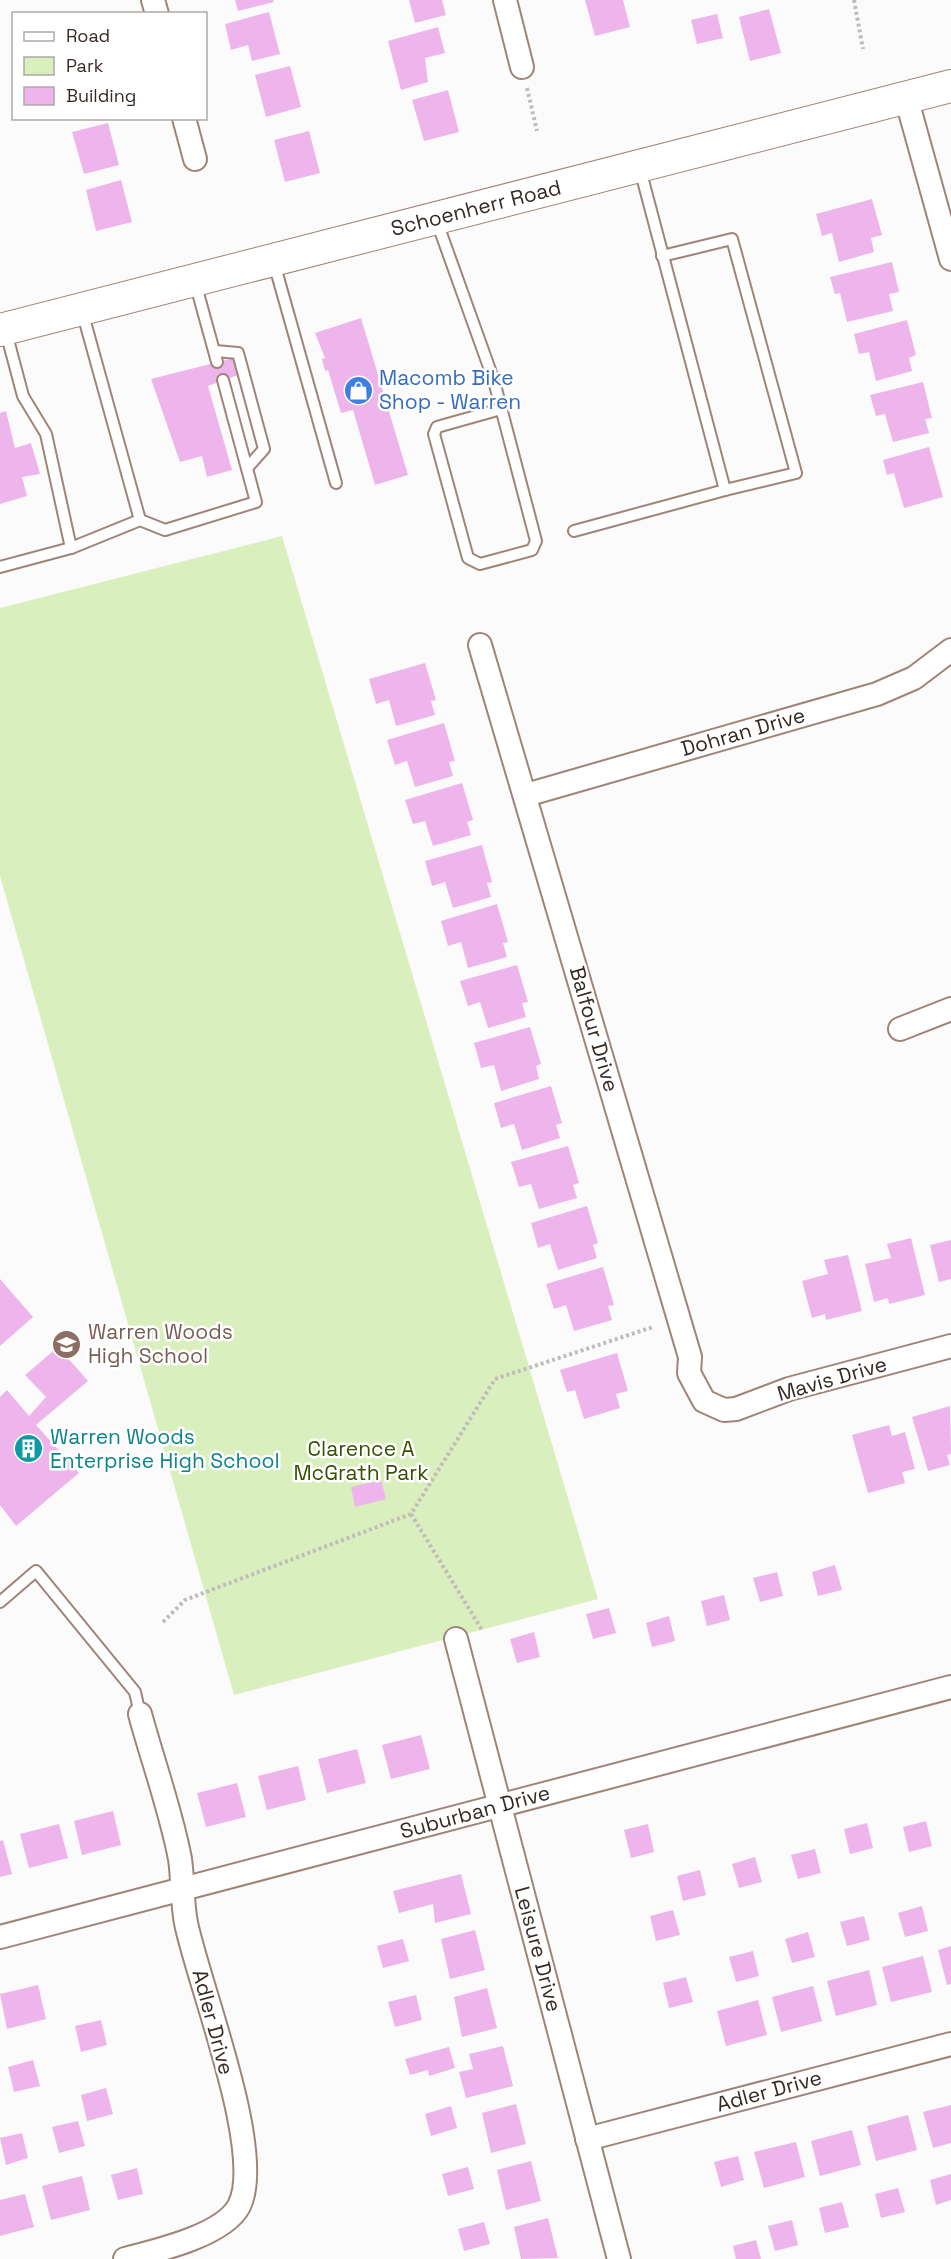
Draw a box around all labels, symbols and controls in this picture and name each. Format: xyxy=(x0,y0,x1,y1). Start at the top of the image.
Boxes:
legend xyxy=(12,12,207,120)
text: Road xyxy=(66,24,110,47)
text: Park xyxy=(66,54,104,77)
text: Building xyxy=(66,84,136,107)
street label: Schoenherr Road xyxy=(388,173,564,242)
place label: Macomb Bike Shop - Warren xyxy=(379,364,521,415)
shop icon: Macomb Bike Shop - Warren xyxy=(342,374,374,406)
street label: Dohran Drive xyxy=(678,701,808,762)
street label: Balfour Drive xyxy=(564,963,625,1095)
place label: Warren Woods High School xyxy=(88,1318,233,1369)
school or university icon: Warren Woods High School xyxy=(51,1328,83,1360)
street label: Mavis Drive xyxy=(774,1350,890,1407)
place label: Warren Woods Enterprise High School xyxy=(50,1423,280,1474)
building icon: Warren Woods Enterprise High School xyxy=(13,1433,45,1465)
park label: Clarence A McGrath Park xyxy=(293,1435,429,1486)
street label: Suburban Drive xyxy=(397,1779,553,1845)
street label: Leisure Drive xyxy=(509,1883,568,2014)
street label: Adler Drive xyxy=(186,1966,240,2078)
street label: Adler Drive xyxy=(713,2064,825,2118)

